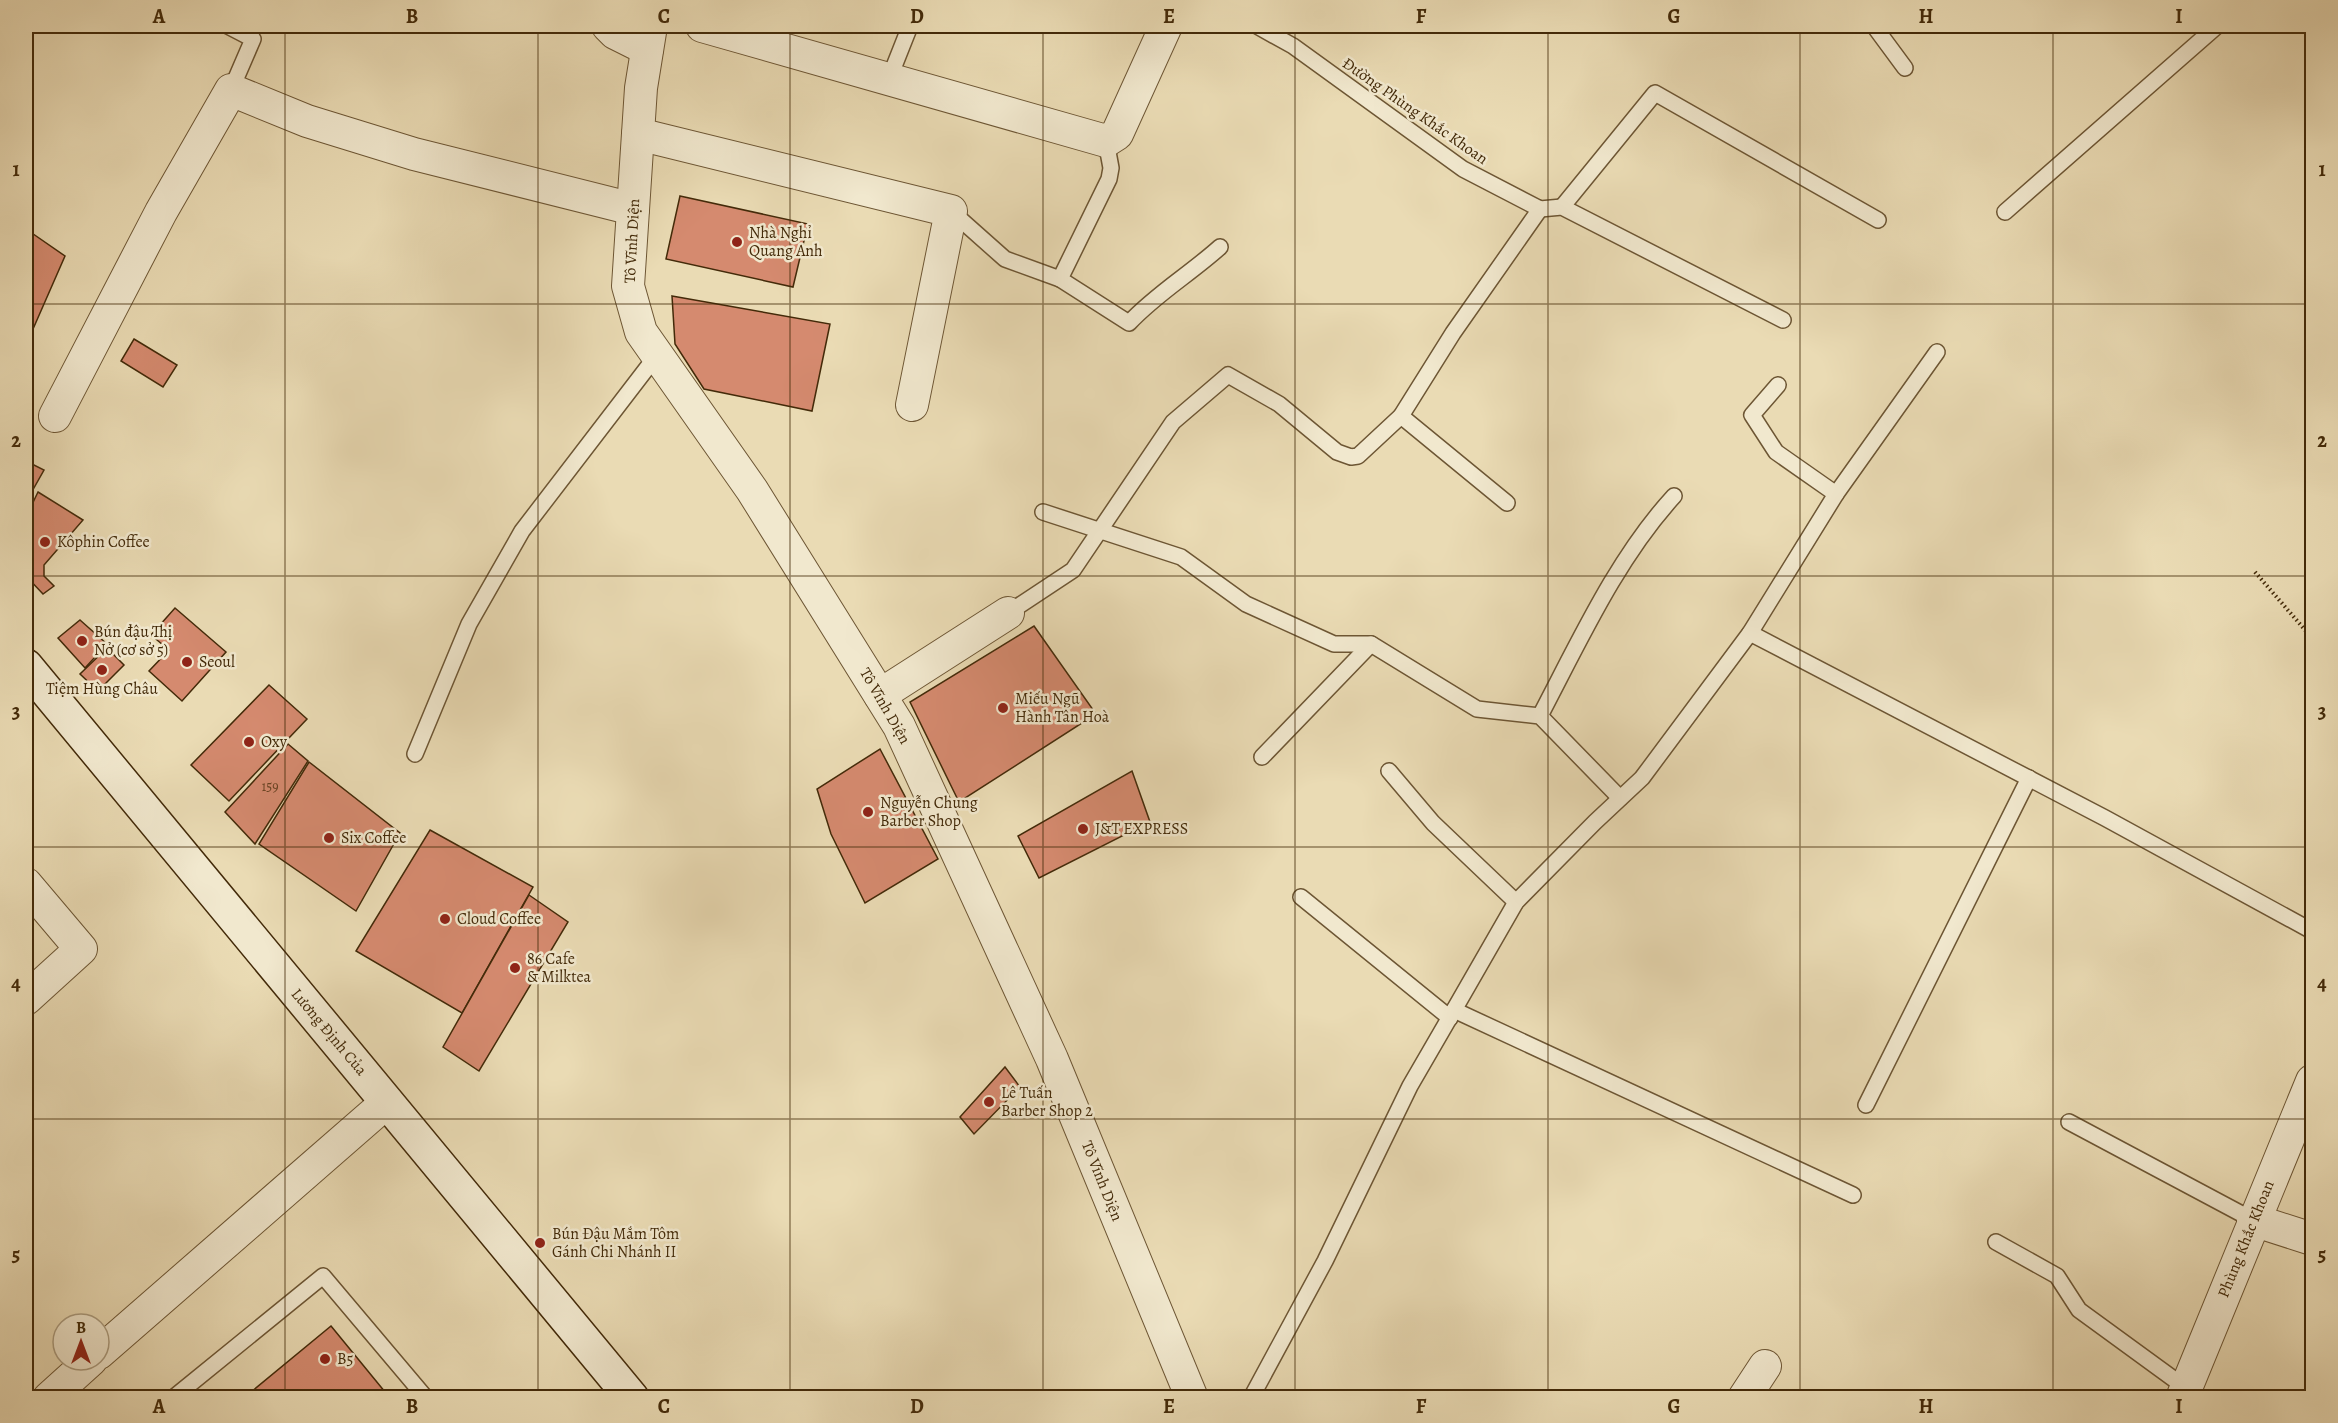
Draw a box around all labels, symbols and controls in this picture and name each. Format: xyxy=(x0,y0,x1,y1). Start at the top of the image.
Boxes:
text: A xyxy=(152,3,166,30)
text: B xyxy=(406,3,418,30)
text: C xyxy=(658,3,670,30)
text: D xyxy=(910,3,924,30)
text: E xyxy=(1163,3,1175,30)
text: F xyxy=(1416,3,1427,30)
text: G xyxy=(1667,3,1681,30)
text: H xyxy=(1919,3,1934,30)
text: I xyxy=(2175,3,2183,30)
street label: Đường Phùng Khắc Khoan xyxy=(1338,52,1492,170)
text: 1 xyxy=(12,156,20,183)
text: 1 xyxy=(2318,156,2326,183)
street label: Tô Vĩnh Diện xyxy=(619,198,645,284)
place label: Nhà Nghỉ Quang Anh xyxy=(749,222,823,262)
marker: Nhà Nghỉ Quang Anh xyxy=(730,235,744,249)
text: 2 xyxy=(11,427,21,454)
text: 2 xyxy=(2317,427,2327,454)
place label: Kôphin Coffee xyxy=(57,531,150,553)
marker: Kôphin Coffee xyxy=(38,535,52,549)
place label: Bún đậu Thị Nở (cơ sở 5) xyxy=(94,621,172,661)
marker: Bún đậu Thị Nở (cơ sở 5) xyxy=(75,634,89,648)
place label: Seoul xyxy=(199,651,235,673)
marker: Seoul xyxy=(180,655,194,669)
marker: Tiệm Hùng Châu xyxy=(95,663,109,677)
street label: Tô Vĩnh Diện xyxy=(854,664,916,748)
place label: Tiệm Hùng Châu xyxy=(46,678,158,700)
place label: Miếu Ngũ Hành Tân Hoà xyxy=(1015,688,1110,728)
text: 3 xyxy=(12,698,20,725)
text: 3 xyxy=(2318,698,2326,725)
marker: Miếu Ngũ Hành Tân Hoà xyxy=(996,701,1010,715)
place label: Oxy xyxy=(261,731,288,753)
marker: Oxy xyxy=(242,735,256,749)
house number: 159 xyxy=(261,777,279,796)
place label: Nguyễn Chung Barber Shop xyxy=(880,792,978,832)
marker: Nguyễn Chung Barber Shop xyxy=(861,805,875,819)
place label: J&T EXPRESS xyxy=(1095,818,1188,840)
marker: J&T EXPRESS xyxy=(1076,822,1090,836)
place label: Six Coffee xyxy=(341,827,406,849)
marker: Six Coffee xyxy=(322,831,336,845)
place label: Cloud Coffee xyxy=(457,908,541,930)
marker: Cloud Coffee xyxy=(438,912,452,926)
place label: 86 Cafe & Milktea xyxy=(527,948,592,988)
marker: 86 Cafe & Milktea xyxy=(508,961,522,975)
text: 4 xyxy=(11,970,21,997)
text: 4 xyxy=(2317,970,2327,997)
street label: Lương Định Của xyxy=(286,984,372,1081)
place label: Lê Tuấn Barber Shop 2 xyxy=(1001,1082,1093,1122)
marker: Lê Tuấn Barber Shop 2 xyxy=(982,1095,996,1109)
street label: Tô Vĩnh Diện xyxy=(1076,1138,1128,1225)
street label: Phùng Khắc Khoan xyxy=(2212,1177,2280,1301)
place label: Bún Đậu Mắm Tôm Gánh Chi Nhánh II xyxy=(552,1223,679,1263)
marker: Bún Đậu Mắm Tôm Gánh Chi Nhánh II xyxy=(533,1236,547,1250)
text: 5 xyxy=(12,1241,20,1268)
text: 5 xyxy=(2318,1241,2326,1268)
north arrow xyxy=(51,1312,111,1372)
text: B xyxy=(76,1317,86,1339)
place label: B5 xyxy=(337,1348,354,1370)
marker: B5 xyxy=(318,1352,332,1366)
text: A xyxy=(152,1393,166,1420)
text: B xyxy=(406,1393,418,1420)
text: C xyxy=(658,1393,670,1420)
text: D xyxy=(910,1393,924,1420)
text: E xyxy=(1163,1393,1175,1420)
text: F xyxy=(1416,1393,1427,1420)
text: G xyxy=(1667,1393,1681,1420)
text: H xyxy=(1919,1393,1934,1420)
text: I xyxy=(2175,1393,2183,1420)

